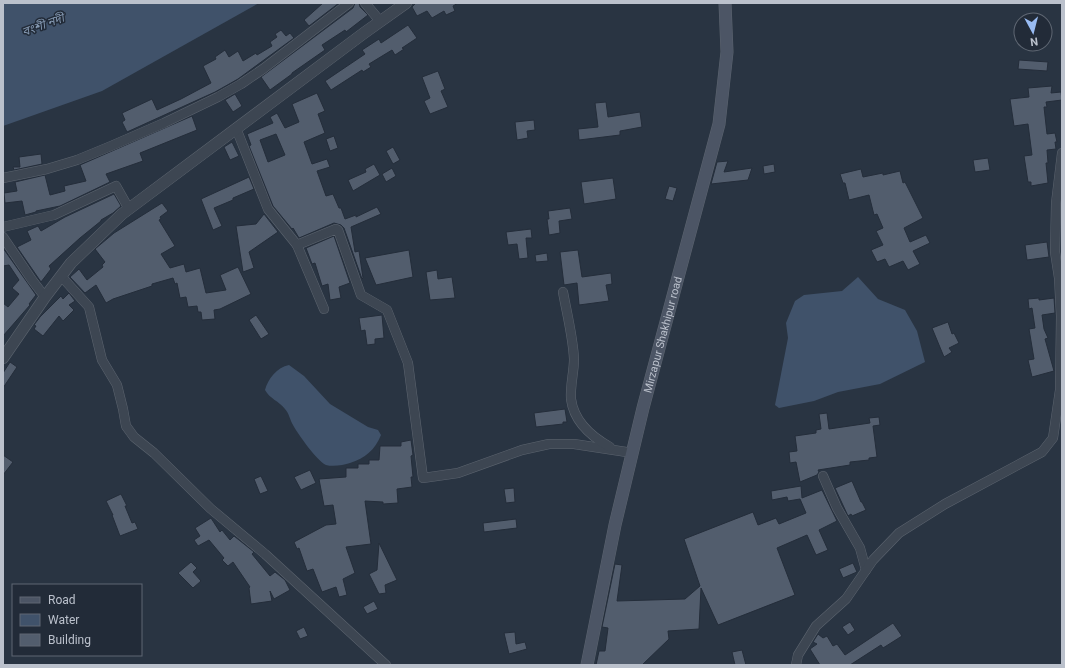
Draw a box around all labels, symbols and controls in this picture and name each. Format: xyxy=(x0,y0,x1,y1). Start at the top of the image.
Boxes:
water label: বংশী নদী xyxy=(20,10,69,39)
north arrow xyxy=(1013,12,1053,52)
text: N xyxy=(1029,35,1039,48)
street label: Mirzapur Shakhipur road xyxy=(641,275,684,394)
legend xyxy=(12,584,142,656)
text: Road xyxy=(48,593,76,607)
text: Water xyxy=(48,613,79,627)
text: Building xyxy=(48,633,91,647)

